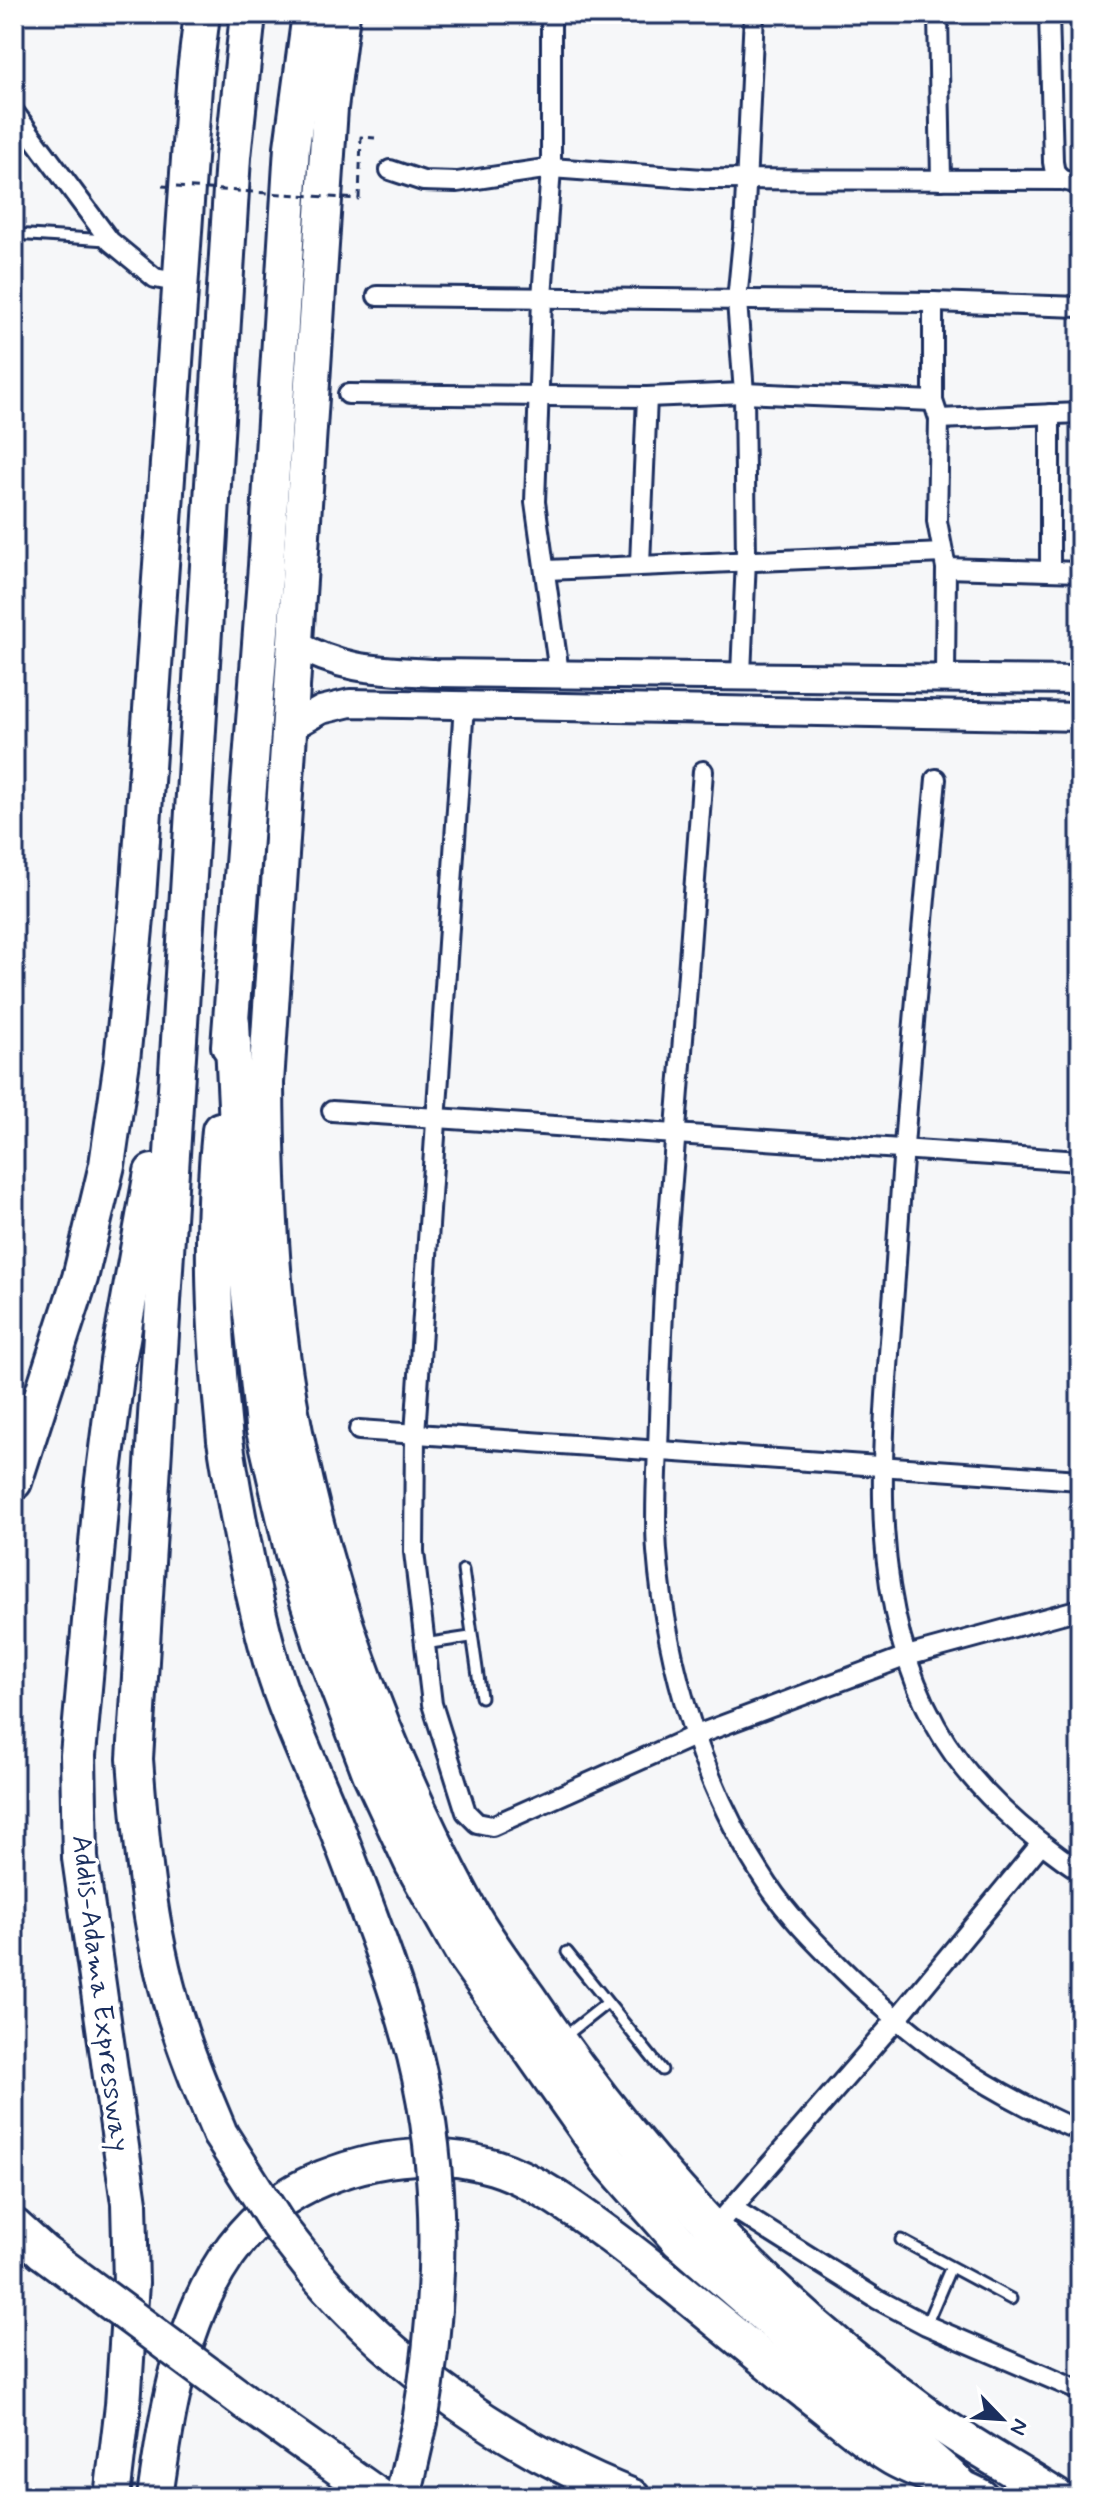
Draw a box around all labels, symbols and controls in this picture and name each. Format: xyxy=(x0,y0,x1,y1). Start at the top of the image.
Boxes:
street label: Addis-Adama Expressway xyxy=(62,1833,137,2154)
north arrow xyxy=(962,2379,1042,2459)
text: N xyxy=(1003,2414,1034,2439)

